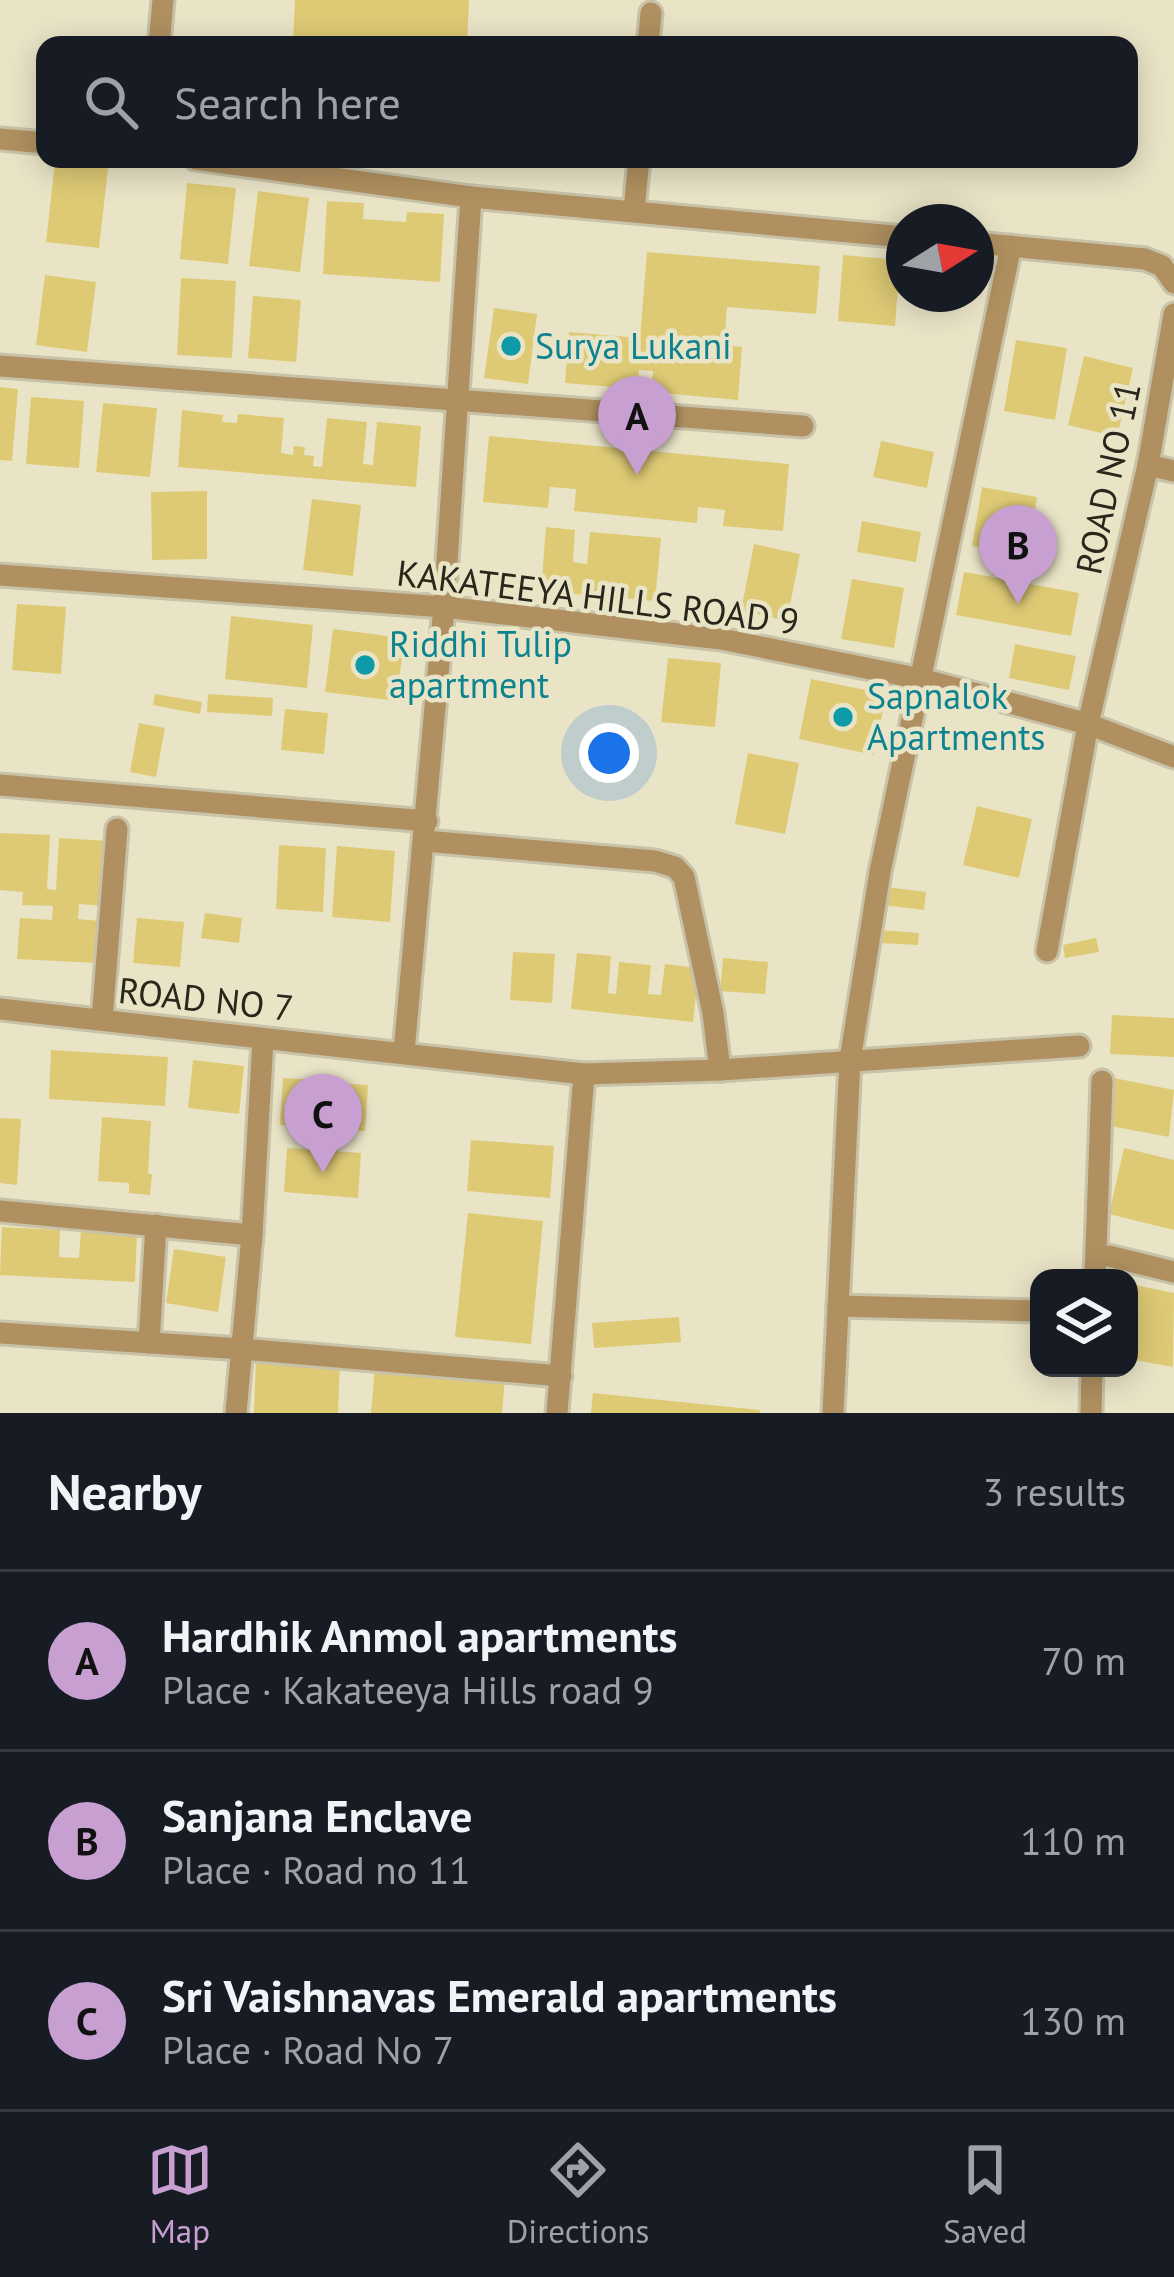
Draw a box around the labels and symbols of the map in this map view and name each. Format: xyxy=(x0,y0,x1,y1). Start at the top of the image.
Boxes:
north arrow xyxy=(886,204,994,312)
place label: Surya Lukani xyxy=(535,322,732,369)
marker: Surya Lukani xyxy=(498,333,524,359)
pin: A xyxy=(598,376,676,475)
street label: ROAD NO 11 xyxy=(1064,377,1151,578)
pin: B xyxy=(979,505,1057,604)
street label: KAKATEEYA HILLS ROAD 9 xyxy=(394,549,802,645)
place label: Riddhi Tulip apartment xyxy=(389,620,572,708)
marker: Riddhi Tulip apartment xyxy=(352,652,378,678)
place label: Sapnalok Apartments xyxy=(867,672,1046,760)
marker: Sapnalok Apartments xyxy=(830,704,856,730)
your location xyxy=(579,723,639,783)
street label: ROAD NO 7 xyxy=(116,966,296,1031)
pin: C xyxy=(284,1074,362,1173)

